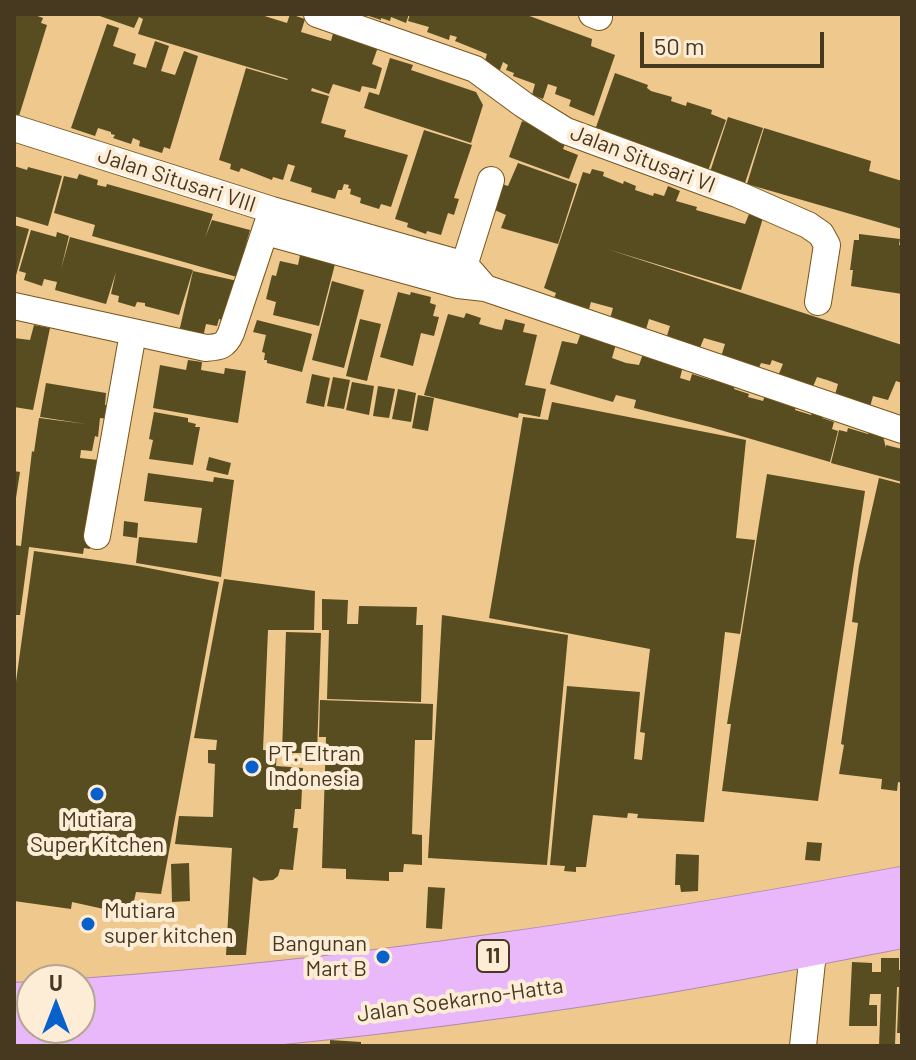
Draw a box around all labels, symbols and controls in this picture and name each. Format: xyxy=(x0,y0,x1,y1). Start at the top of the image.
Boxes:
scale bar xyxy=(644,16,828,66)
text: 50 m xyxy=(654,31,705,60)
street label: Jalan Situsari VI xyxy=(567,119,719,199)
street label: Jalan Situsari VIII xyxy=(95,142,259,218)
place label: PT. Eltran Indonesia xyxy=(268,741,361,792)
marker: PT. Eltran Indonesia xyxy=(243,758,261,776)
marker: Mutiara Super Kitchen xyxy=(88,785,106,803)
place label: Mutiara Super Kitchen xyxy=(30,807,164,858)
place label: Mutiara super kitchen xyxy=(104,898,234,950)
marker: Mutiara super kitchen xyxy=(79,915,97,933)
place label: Bangunan Mart B xyxy=(272,931,367,982)
road number: 11 xyxy=(477,940,509,972)
marker: Bangunan Mart B xyxy=(374,948,392,966)
north arrow xyxy=(16,964,96,1044)
text: U xyxy=(49,969,63,995)
street label: Jalan Soekarno-Hatta xyxy=(355,972,565,1028)

